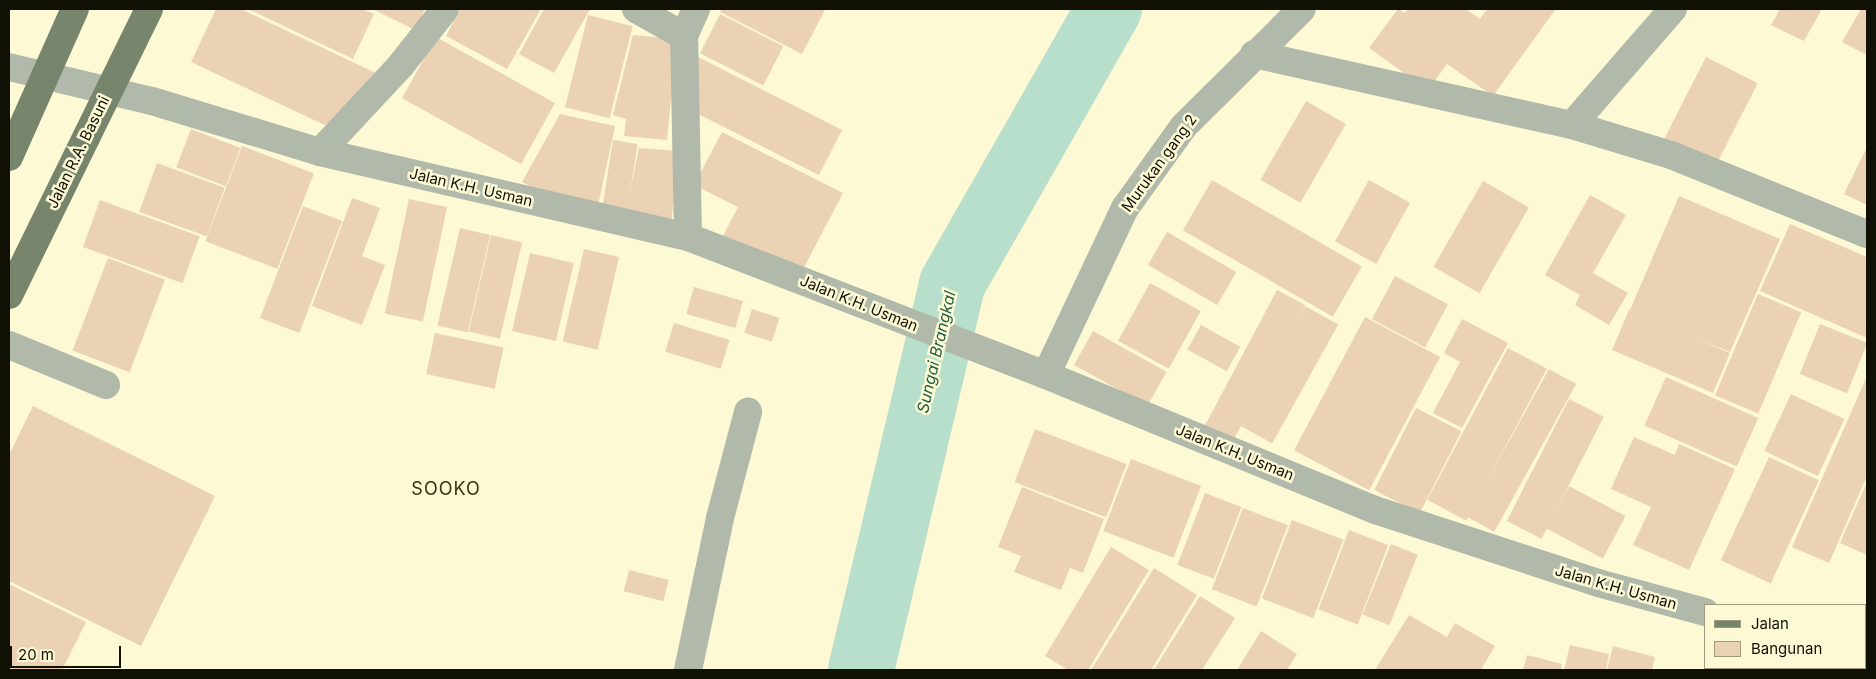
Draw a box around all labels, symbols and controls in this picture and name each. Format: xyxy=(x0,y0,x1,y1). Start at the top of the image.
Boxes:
street label: Jalan R.A. Basuni xyxy=(43,93,113,211)
street label: Murukan gang 2 xyxy=(1118,111,1200,215)
street label: Jalan K.H. Usman xyxy=(408,164,534,210)
street label: Jalan K.H. Usman xyxy=(797,271,921,335)
water label: Sungai Brangkal xyxy=(913,289,959,415)
street label: Jalan K.H. Usman xyxy=(1173,420,1297,484)
district label: SOOKO xyxy=(411,478,481,500)
street label: Jalan K.H. Usman xyxy=(1553,561,1679,613)
legend xyxy=(1704,604,1866,669)
text: Jalan xyxy=(1751,614,1789,633)
scale bar xyxy=(12,636,124,668)
text: Bangunan xyxy=(1751,639,1822,658)
text: 20 m xyxy=(18,645,54,664)

